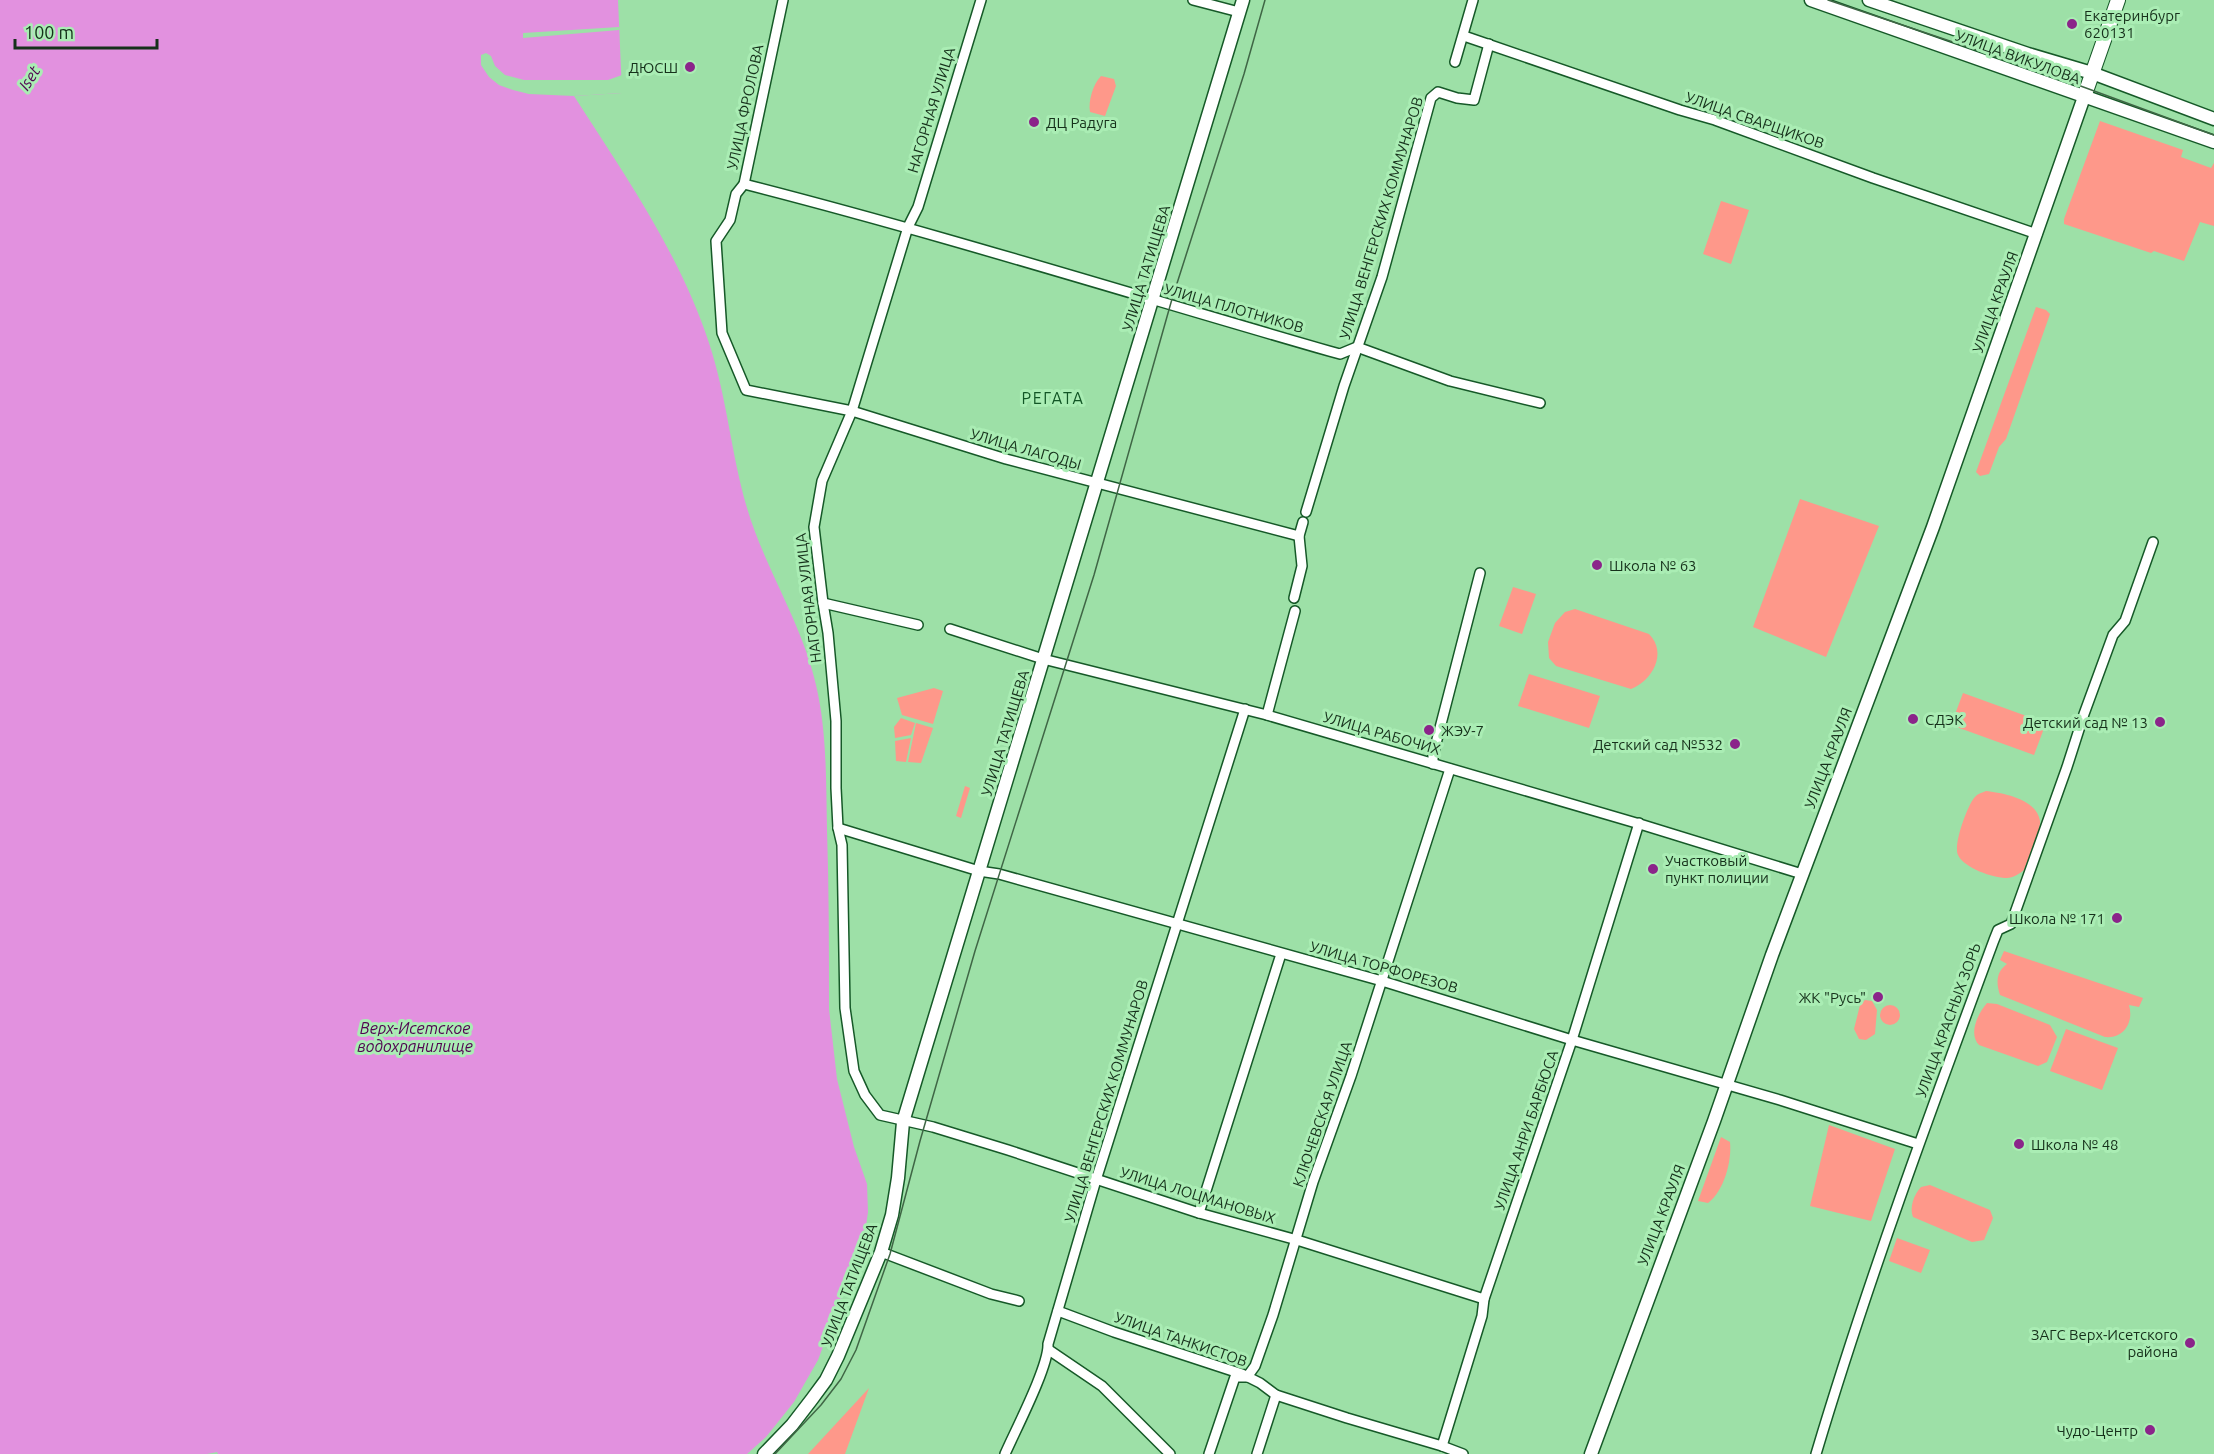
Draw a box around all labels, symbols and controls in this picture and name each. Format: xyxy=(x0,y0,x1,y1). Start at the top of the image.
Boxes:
place label: Екатеринбург 620131 xyxy=(2084,7,2180,41)
scale bar xyxy=(15,12,158,50)
marker: Екатеринбург 620131 xyxy=(2065,17,2079,31)
text: 100 m xyxy=(24,22,74,42)
street label: УЛИЦА ВИКУЛОВА xyxy=(1953,26,2083,88)
street label: УЛИЦА ФРОЛОВА xyxy=(723,43,767,171)
street label: НАГОРНАЯ УЛИЦА xyxy=(904,45,958,175)
place label: ДЮСШ xyxy=(628,59,678,76)
marker: ДЮСШ xyxy=(683,60,697,74)
water label: Iset xyxy=(15,62,44,93)
street label: УЛИЦА СВАРЩИКОВ xyxy=(1683,88,1827,152)
street label: УЛИЦА ВЕНГЕРСКИХ КОММУНАРОВ xyxy=(1336,95,1426,341)
place label: ДЦ Радуга xyxy=(1046,114,1117,131)
marker: ДЦ Радуга xyxy=(1027,115,1041,129)
street label: УЛИЦА ТАТИЩЕВА xyxy=(1119,203,1173,333)
street label: УЛИЦА КРАУЛЯ xyxy=(1969,249,2021,355)
street label: УЛИЦА ПЛОТНИКОВ xyxy=(1162,280,1306,336)
district label: РЕГАТА xyxy=(1022,389,1084,407)
street label: УЛИЦА ЛАГОДЫ xyxy=(969,425,1083,473)
street label: НАГОРНАЯ УЛИЦА xyxy=(792,532,824,664)
place label: Школа № 63 xyxy=(1609,557,1697,574)
marker: Школа № 63 xyxy=(1590,558,1604,572)
street label: УЛИЦА ТАТИЩЕВА xyxy=(978,668,1032,798)
street label: УЛИЦА КРАУЛЯ xyxy=(1801,705,1855,811)
street label: УЛИЦА РАБОЧИХ xyxy=(1321,708,1443,758)
place label: СДЭК xyxy=(1925,711,1963,728)
marker: СДЭК xyxy=(1906,712,1920,726)
place label: Детский сад № 13 xyxy=(2023,714,2148,731)
marker: Детский сад № 13 xyxy=(2153,715,2167,729)
place label: ЖЭУ-7 xyxy=(1441,722,1484,739)
marker: ЖЭУ-7 xyxy=(1422,723,1436,737)
place label: Детский сад №532 xyxy=(1593,736,1723,753)
marker: Детский сад №532 xyxy=(1728,737,1742,751)
place label: Участковый пункт полиции xyxy=(1665,852,1769,886)
marker: Участковый пункт полиции xyxy=(1646,862,1660,876)
place label: Школа № 171 xyxy=(2009,910,2105,927)
marker: Школа № 171 xyxy=(2110,911,2124,925)
street label: УЛИЦА ТОРФОРЕЗОВ xyxy=(1308,938,1460,996)
street label: УЛИЦА КРАСНЫХ ЗОРЬ xyxy=(1912,941,1984,1099)
street label: УЛИЦА ВЕНГЕРСКИХ КОММУНАРОВ xyxy=(1061,978,1151,1224)
place label: ЖК "Русь" xyxy=(1798,989,1866,1006)
marker: ЖК "Русь" xyxy=(1871,990,1885,1004)
water label: Верх-Исетское водохранилище xyxy=(357,1019,473,1055)
street label: КЛЮЧЕВСКАЯ УЛИЦА xyxy=(1289,1039,1355,1189)
street label: УЛИЦА АНРИ БАРБЮСА xyxy=(1491,1048,1561,1212)
place label: Школа № 48 xyxy=(2031,1136,2119,1153)
marker: Школа № 48 xyxy=(2012,1137,2026,1151)
street label: УЛИЦА КРАУЛЯ xyxy=(1634,1162,1688,1268)
street label: УЛИЦА ЛОЦМАНОВЫХ xyxy=(1118,1163,1278,1227)
street label: УЛИЦА ТАТИЩЕВА xyxy=(818,1221,881,1349)
street label: УЛИЦА ТАНКИСТОВ xyxy=(1112,1308,1250,1370)
place label: ЗАГС Верх-Исетского района xyxy=(2031,1326,2178,1360)
marker: ЗАГС Верх-Исетского района xyxy=(2183,1336,2197,1350)
place label: Чудо-Центр xyxy=(2057,1422,2138,1439)
marker: Чудо-Центр xyxy=(2143,1423,2157,1437)

